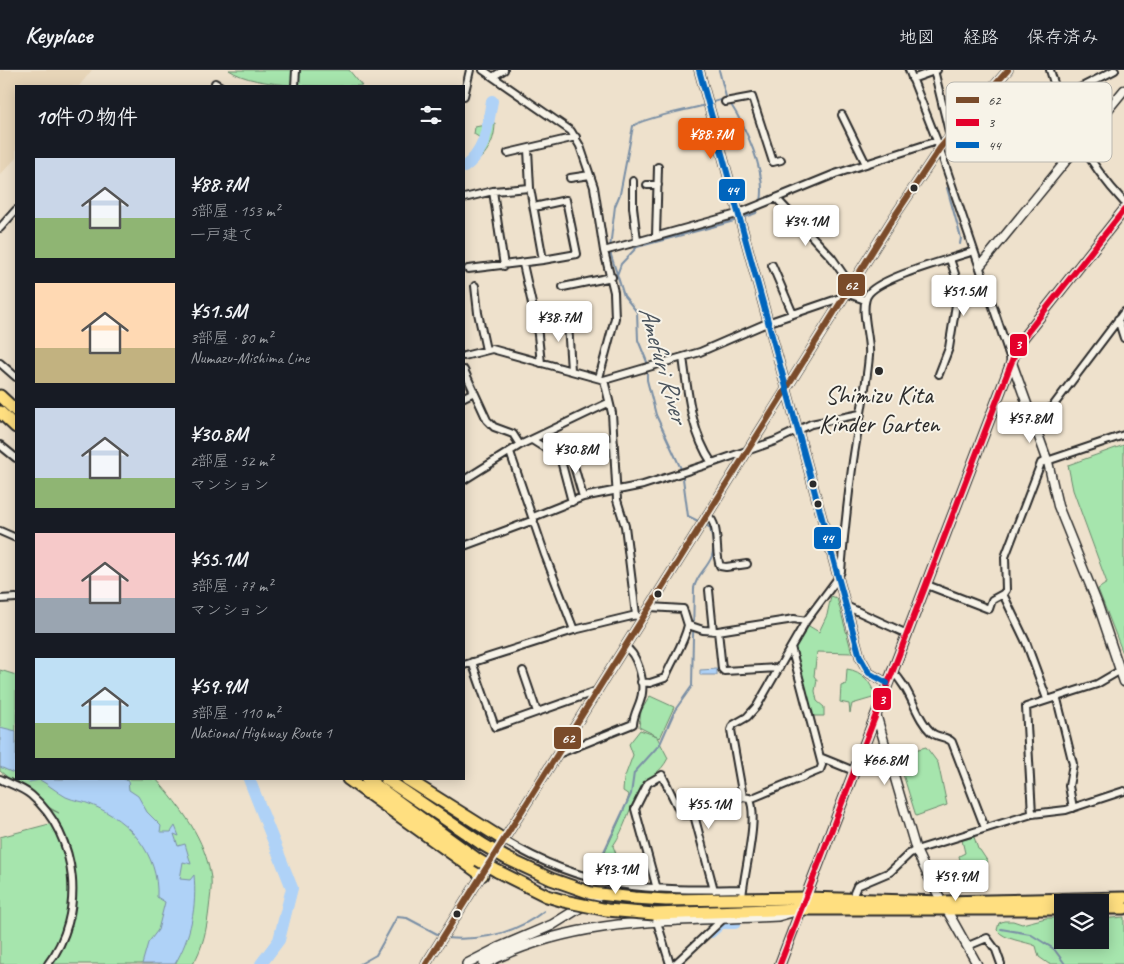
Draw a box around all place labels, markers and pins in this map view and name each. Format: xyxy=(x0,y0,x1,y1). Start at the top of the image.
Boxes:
pin: ¥88.7M xyxy=(670,118,752,160)
unlabelled marker xyxy=(909,183,919,193)
pin: ¥34.1M xyxy=(765,204,847,247)
pin: ¥51.5M xyxy=(923,274,1005,317)
pin: ¥38.7M xyxy=(518,300,600,343)
marker: Shimizu Kita Kinder Garten xyxy=(873,365,885,377)
place label: Shimizu Kita Kinder Garten xyxy=(819,379,941,440)
pin: ¥57.8M xyxy=(989,402,1071,444)
pin: ¥30.8M xyxy=(535,432,617,475)
unlabelled marker xyxy=(808,479,818,489)
unlabelled marker xyxy=(813,499,823,509)
unlabelled marker xyxy=(653,589,663,599)
pin: ¥66.8M xyxy=(844,744,926,786)
pin: ¥55.1M xyxy=(668,788,750,830)
pin: ¥93.1M xyxy=(575,852,657,895)
pin: ¥59.9M xyxy=(915,860,997,902)
unlabelled marker xyxy=(452,909,462,919)

